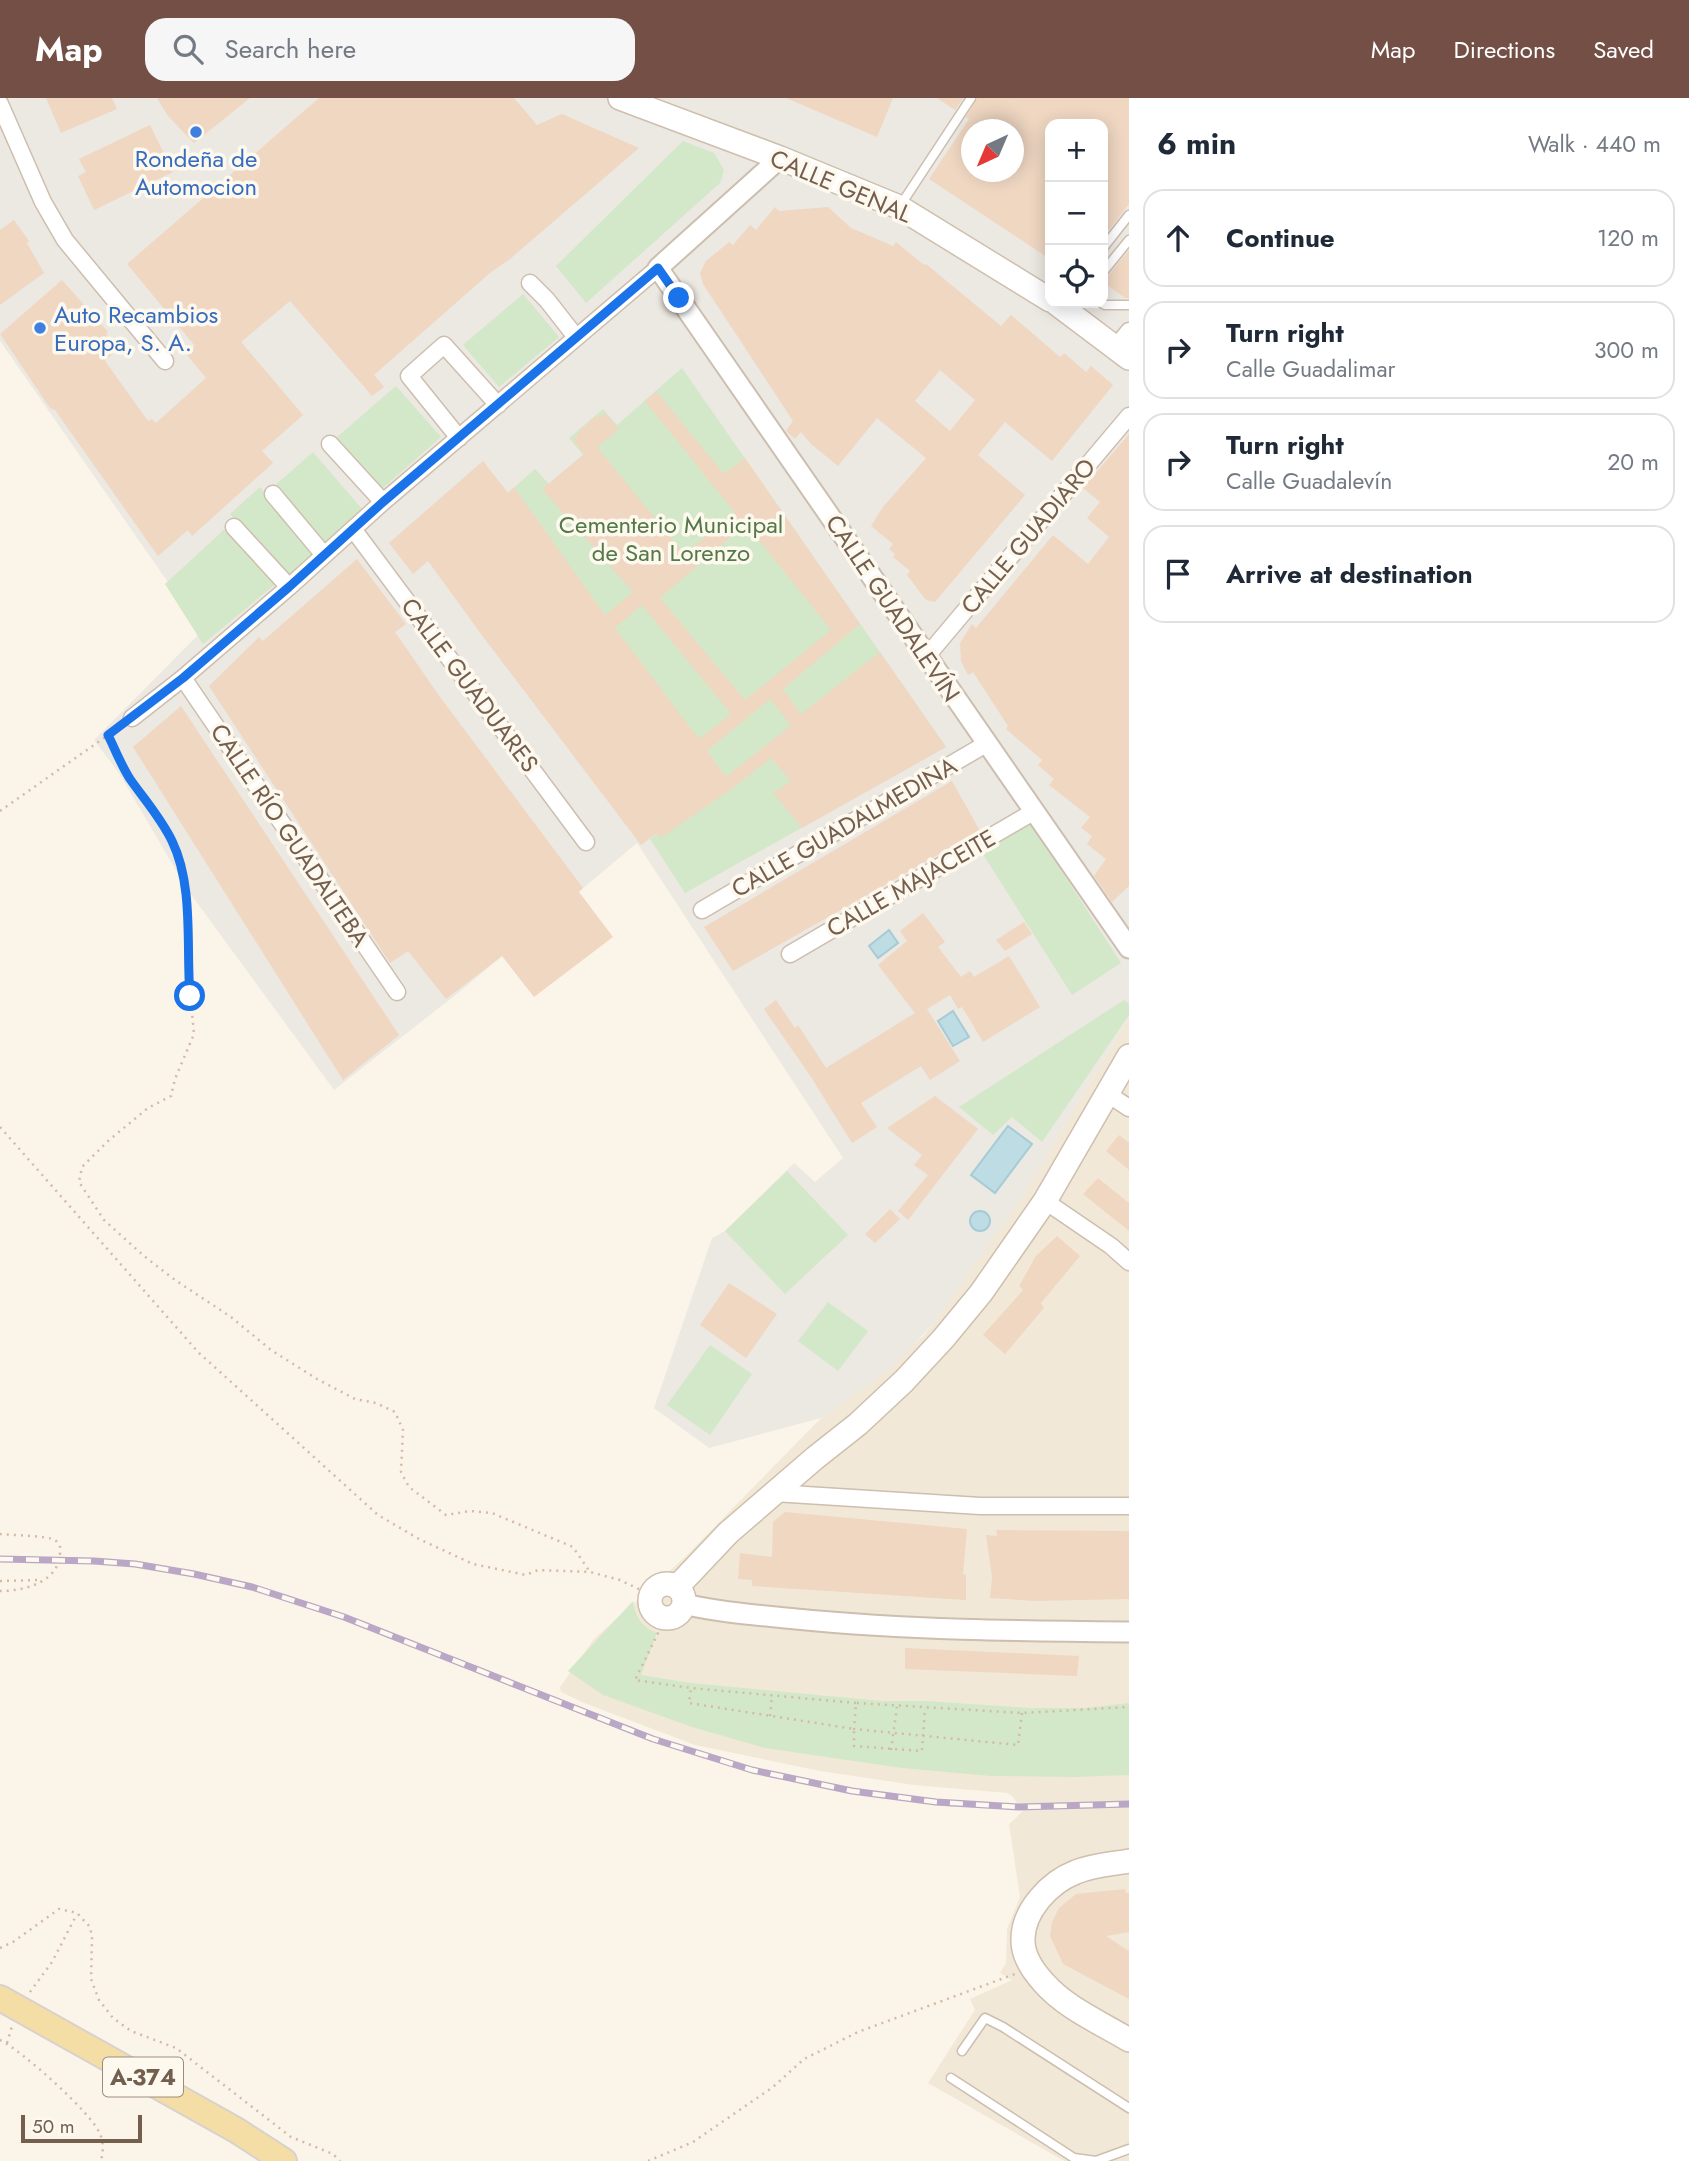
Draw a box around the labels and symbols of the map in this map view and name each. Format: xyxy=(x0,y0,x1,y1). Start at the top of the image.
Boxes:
north arrow xyxy=(961,119,1024,182)
marker: Rondeña de Automocion xyxy=(188,124,204,140)
street label: CALLE GENAL xyxy=(765,140,917,232)
place label: Rondeña de Automocion xyxy=(135,141,257,204)
route end xyxy=(663,282,694,313)
place label: Auto Recambios Europa, S. A. xyxy=(54,297,218,360)
marker: Auto Recambios Europa, S. A. xyxy=(32,320,48,336)
street label: CALLE GUADIARO xyxy=(952,451,1104,621)
park label: Cementerio Municipal de San Lorenzo xyxy=(559,507,783,570)
street label: CALLE GUADALEVÍN xyxy=(817,507,969,709)
street label: CALLE GUADUARES xyxy=(393,590,547,780)
street label: CALLE RÍO GUADALTEBA xyxy=(202,716,378,954)
street label: CALLE GUADALMEDINA xyxy=(725,748,963,906)
street label: CALLE MAJACEITE xyxy=(820,820,1002,946)
route start xyxy=(174,980,205,1011)
road number: A-374 xyxy=(103,2058,183,2096)
scale bar xyxy=(21,2112,142,2144)

